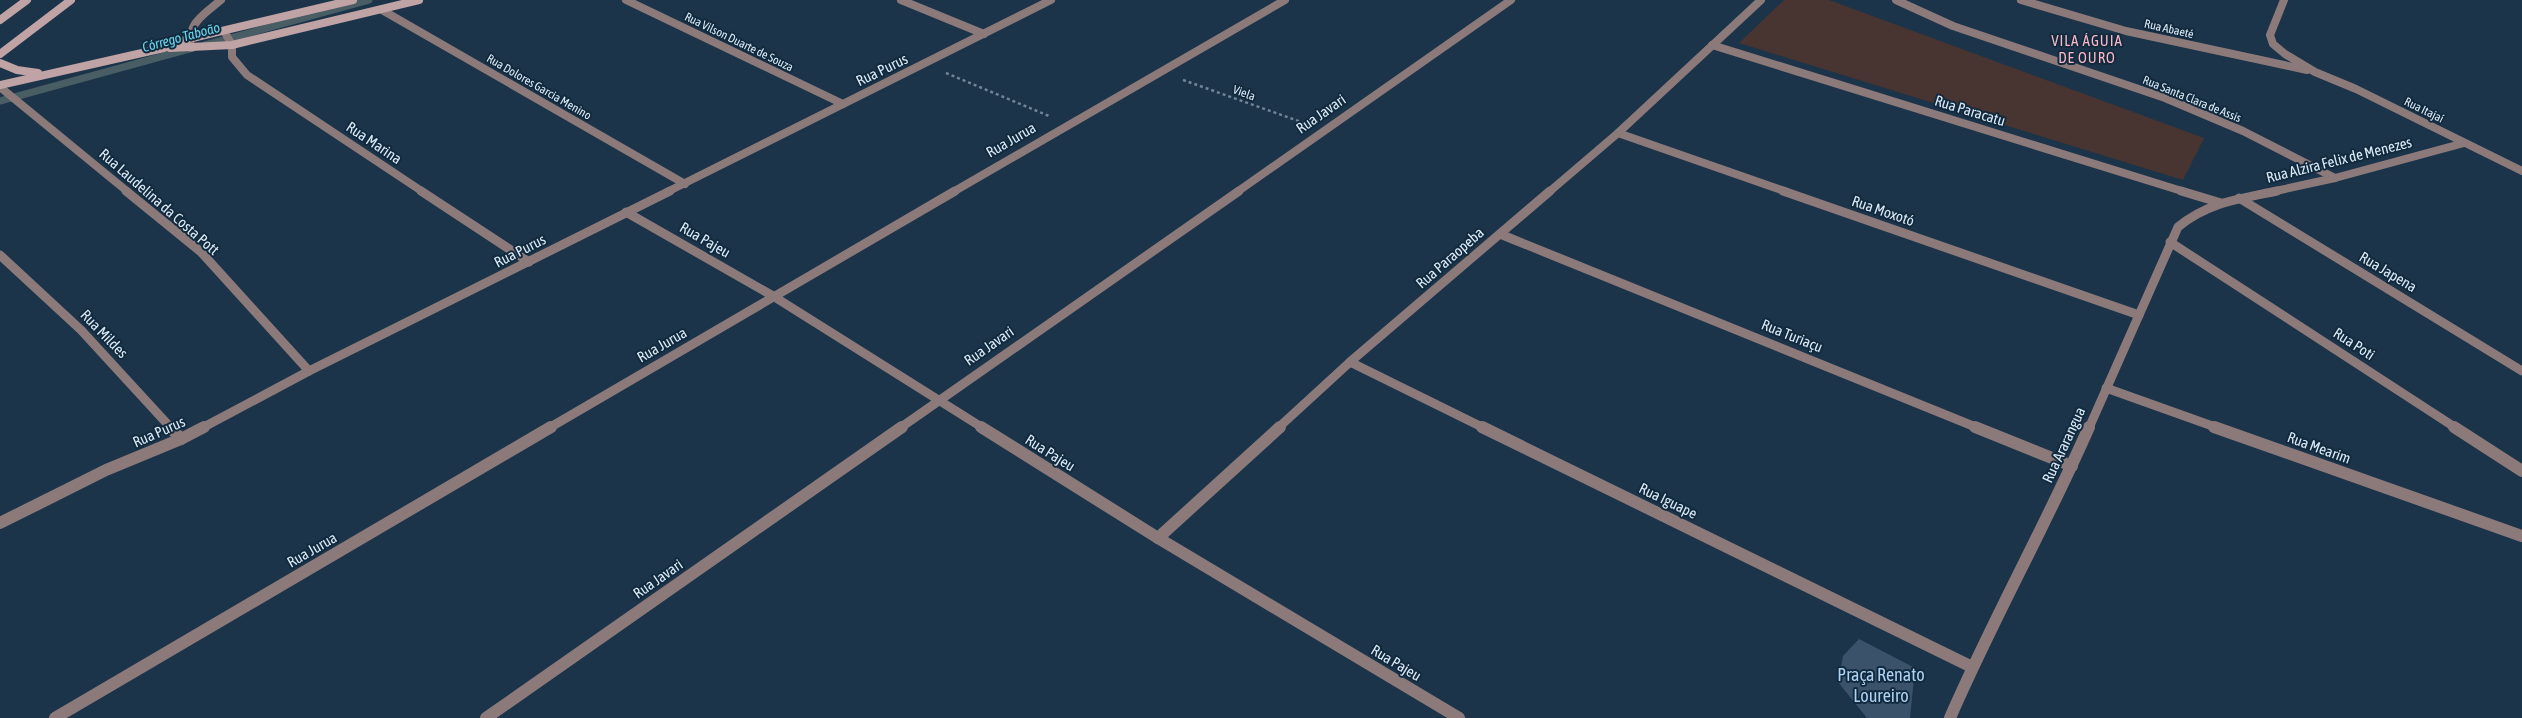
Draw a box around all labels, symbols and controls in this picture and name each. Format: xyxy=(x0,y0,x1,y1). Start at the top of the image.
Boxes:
street label: Rua Vilson Duarte de Souza xyxy=(682,10,796,74)
street label: Rua Abaeté xyxy=(2143,17,2195,41)
water label: Córrego Taboão xyxy=(140,19,222,55)
district label: VILA ÁGUIA DE OURO xyxy=(2051,32,2123,66)
street label: Rua Purus xyxy=(853,50,910,89)
street label: Rua Dolores Garcia Menino xyxy=(484,51,594,123)
street label: Rua Santa Clara de Assis xyxy=(2141,73,2243,125)
street label: Viela xyxy=(1231,83,1257,103)
street label: Rua Javari xyxy=(1293,90,1349,137)
street label: Rua Paracatu xyxy=(1933,92,2008,129)
street label: Rua Itajaí xyxy=(2402,94,2446,126)
street label: Rua Marina xyxy=(343,118,405,167)
street label: Rua Jurua xyxy=(983,119,1039,161)
street label: Rua Alzira Felix de Menezes xyxy=(2264,133,2413,186)
street label: Rua Laudelina da Costa Pott xyxy=(96,145,223,258)
street label: Rua Moxotó xyxy=(1850,192,1917,229)
street label: Rua Pajeu xyxy=(677,218,733,261)
street label: Rua Paraopeba xyxy=(1412,224,1487,292)
street label: Rua Purus xyxy=(491,230,548,271)
street label: Rua Japena xyxy=(2357,248,2420,295)
street label: Rua Mildes xyxy=(77,306,131,361)
street label: Rua Turiaçu xyxy=(1759,316,1825,356)
street label: Rua Javari xyxy=(961,322,1017,369)
street label: Rua Jurua xyxy=(634,324,690,366)
street label: Rua Poti xyxy=(2330,324,2378,363)
street label: Rua Ararangua xyxy=(2039,404,2088,485)
street label: Rua Purus xyxy=(130,413,188,451)
street label: Rua Mearim xyxy=(2285,428,2353,467)
street label: Rua Pajeu xyxy=(1022,431,1078,474)
street label: Rua Iguape xyxy=(1637,479,1700,522)
street label: Rua Jurua xyxy=(284,529,340,571)
street label: Rua Javari xyxy=(630,555,686,602)
street label: Rua Pajeu xyxy=(1368,641,1424,684)
park label: Praça Renato Loureiro xyxy=(1837,664,1925,706)

